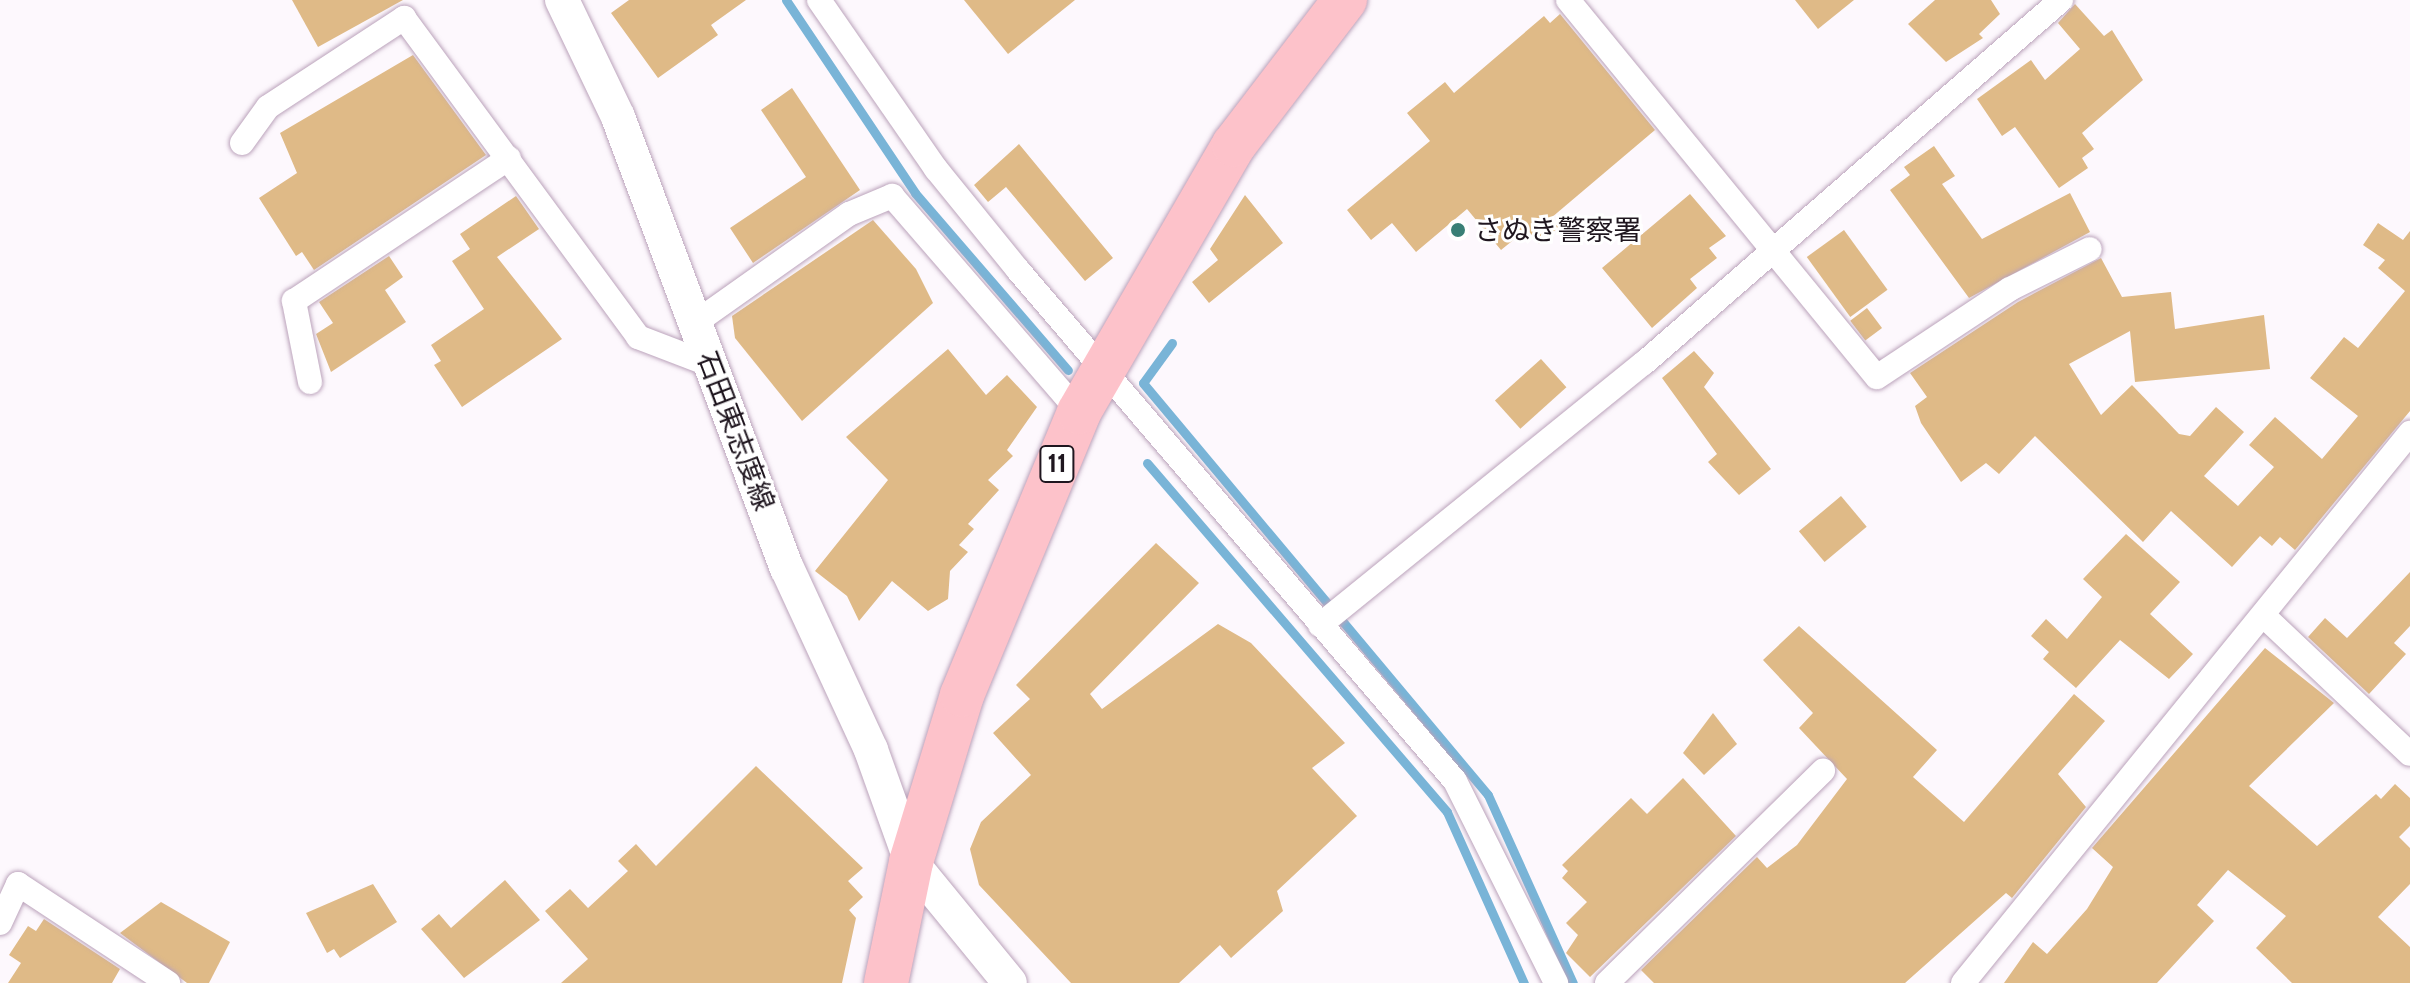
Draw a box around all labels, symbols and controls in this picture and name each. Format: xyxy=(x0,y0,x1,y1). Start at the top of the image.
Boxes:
place label: さぬき警察署 xyxy=(1474,213,1642,247)
marker: さぬき警察署 xyxy=(1449,221,1467,239)
street label: 石田東志度線 xyxy=(690,347,782,515)
road number: 11 xyxy=(1039,442,1075,486)

